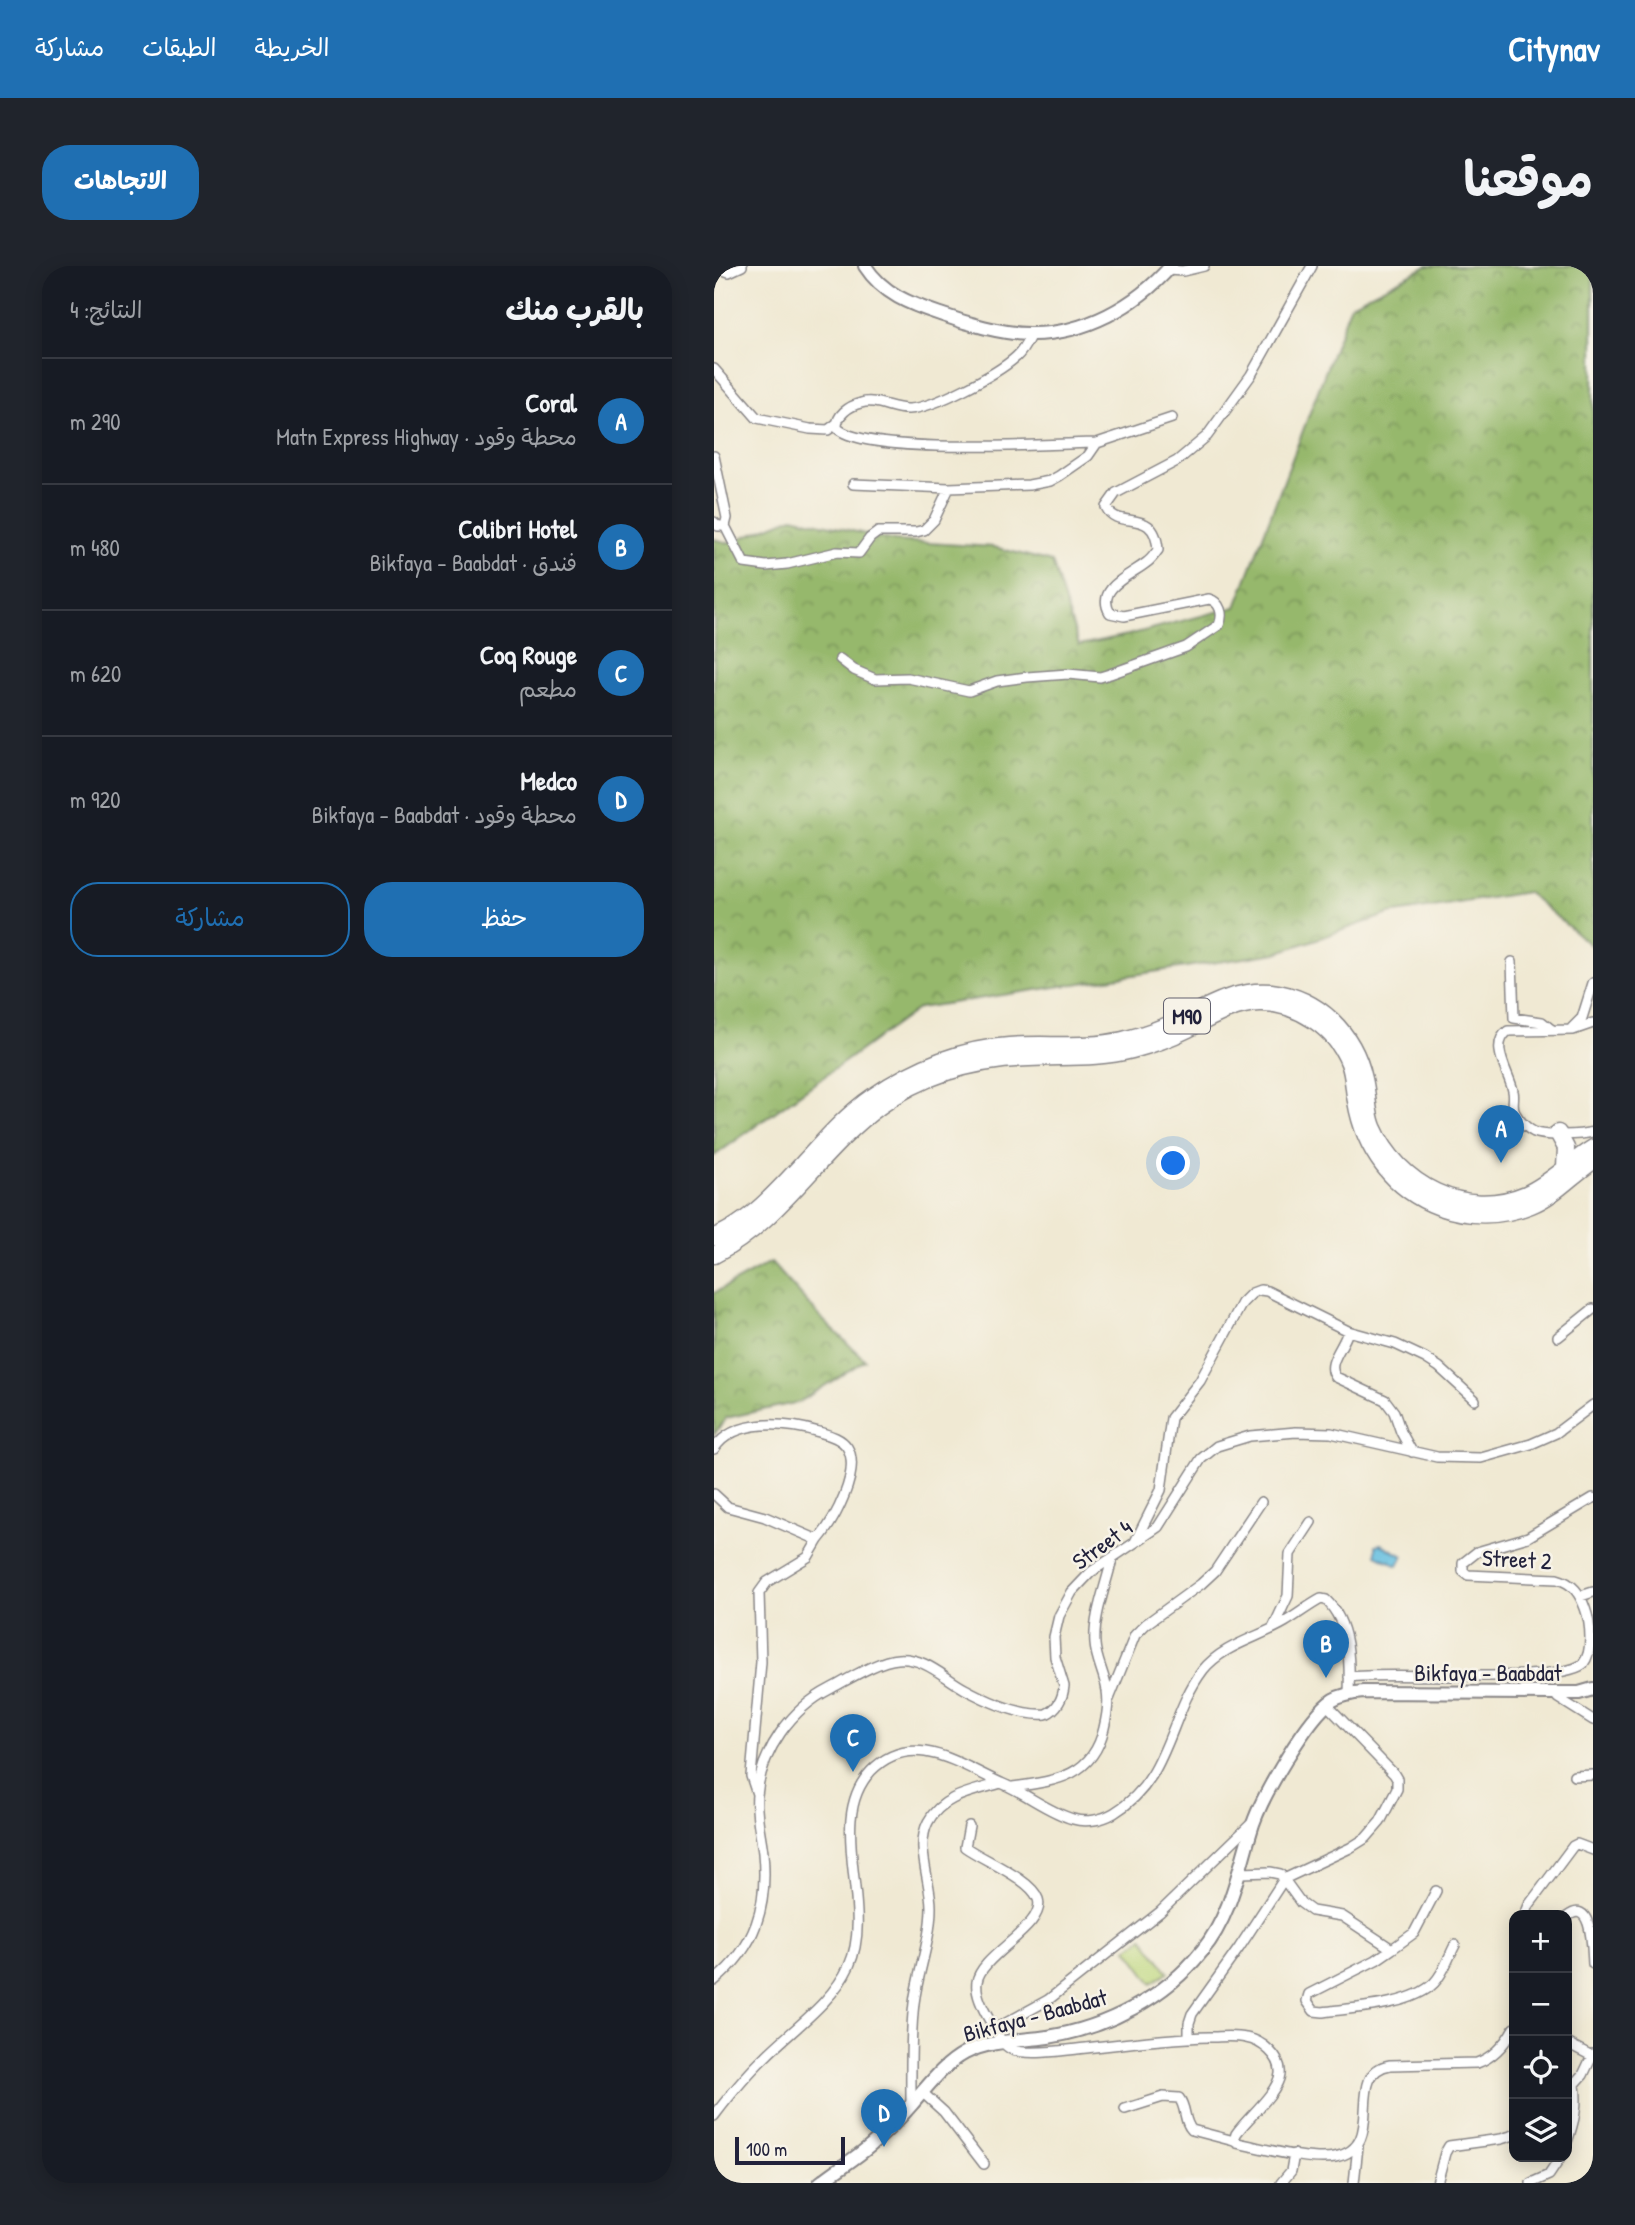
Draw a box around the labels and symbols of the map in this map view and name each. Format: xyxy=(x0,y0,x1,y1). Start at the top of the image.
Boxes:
road number: M90 xyxy=(1164,998,1210,1034)
pin: A xyxy=(1478,1105,1524,1163)
your location xyxy=(1156,1146,1190,1180)
street label: Street 4 xyxy=(1066,1512,1138,1576)
street label: Street 2 xyxy=(1481,1542,1553,1576)
pin: B xyxy=(1303,1620,1349,1678)
street label: Bikfaya - Baabdat xyxy=(1414,1657,1563,1688)
pin: C xyxy=(830,1714,876,1772)
street label: Bikfaya - Baabdat xyxy=(960,1981,1111,2049)
pin: D xyxy=(861,2089,907,2147)
scale bar xyxy=(735,2134,845,2166)

